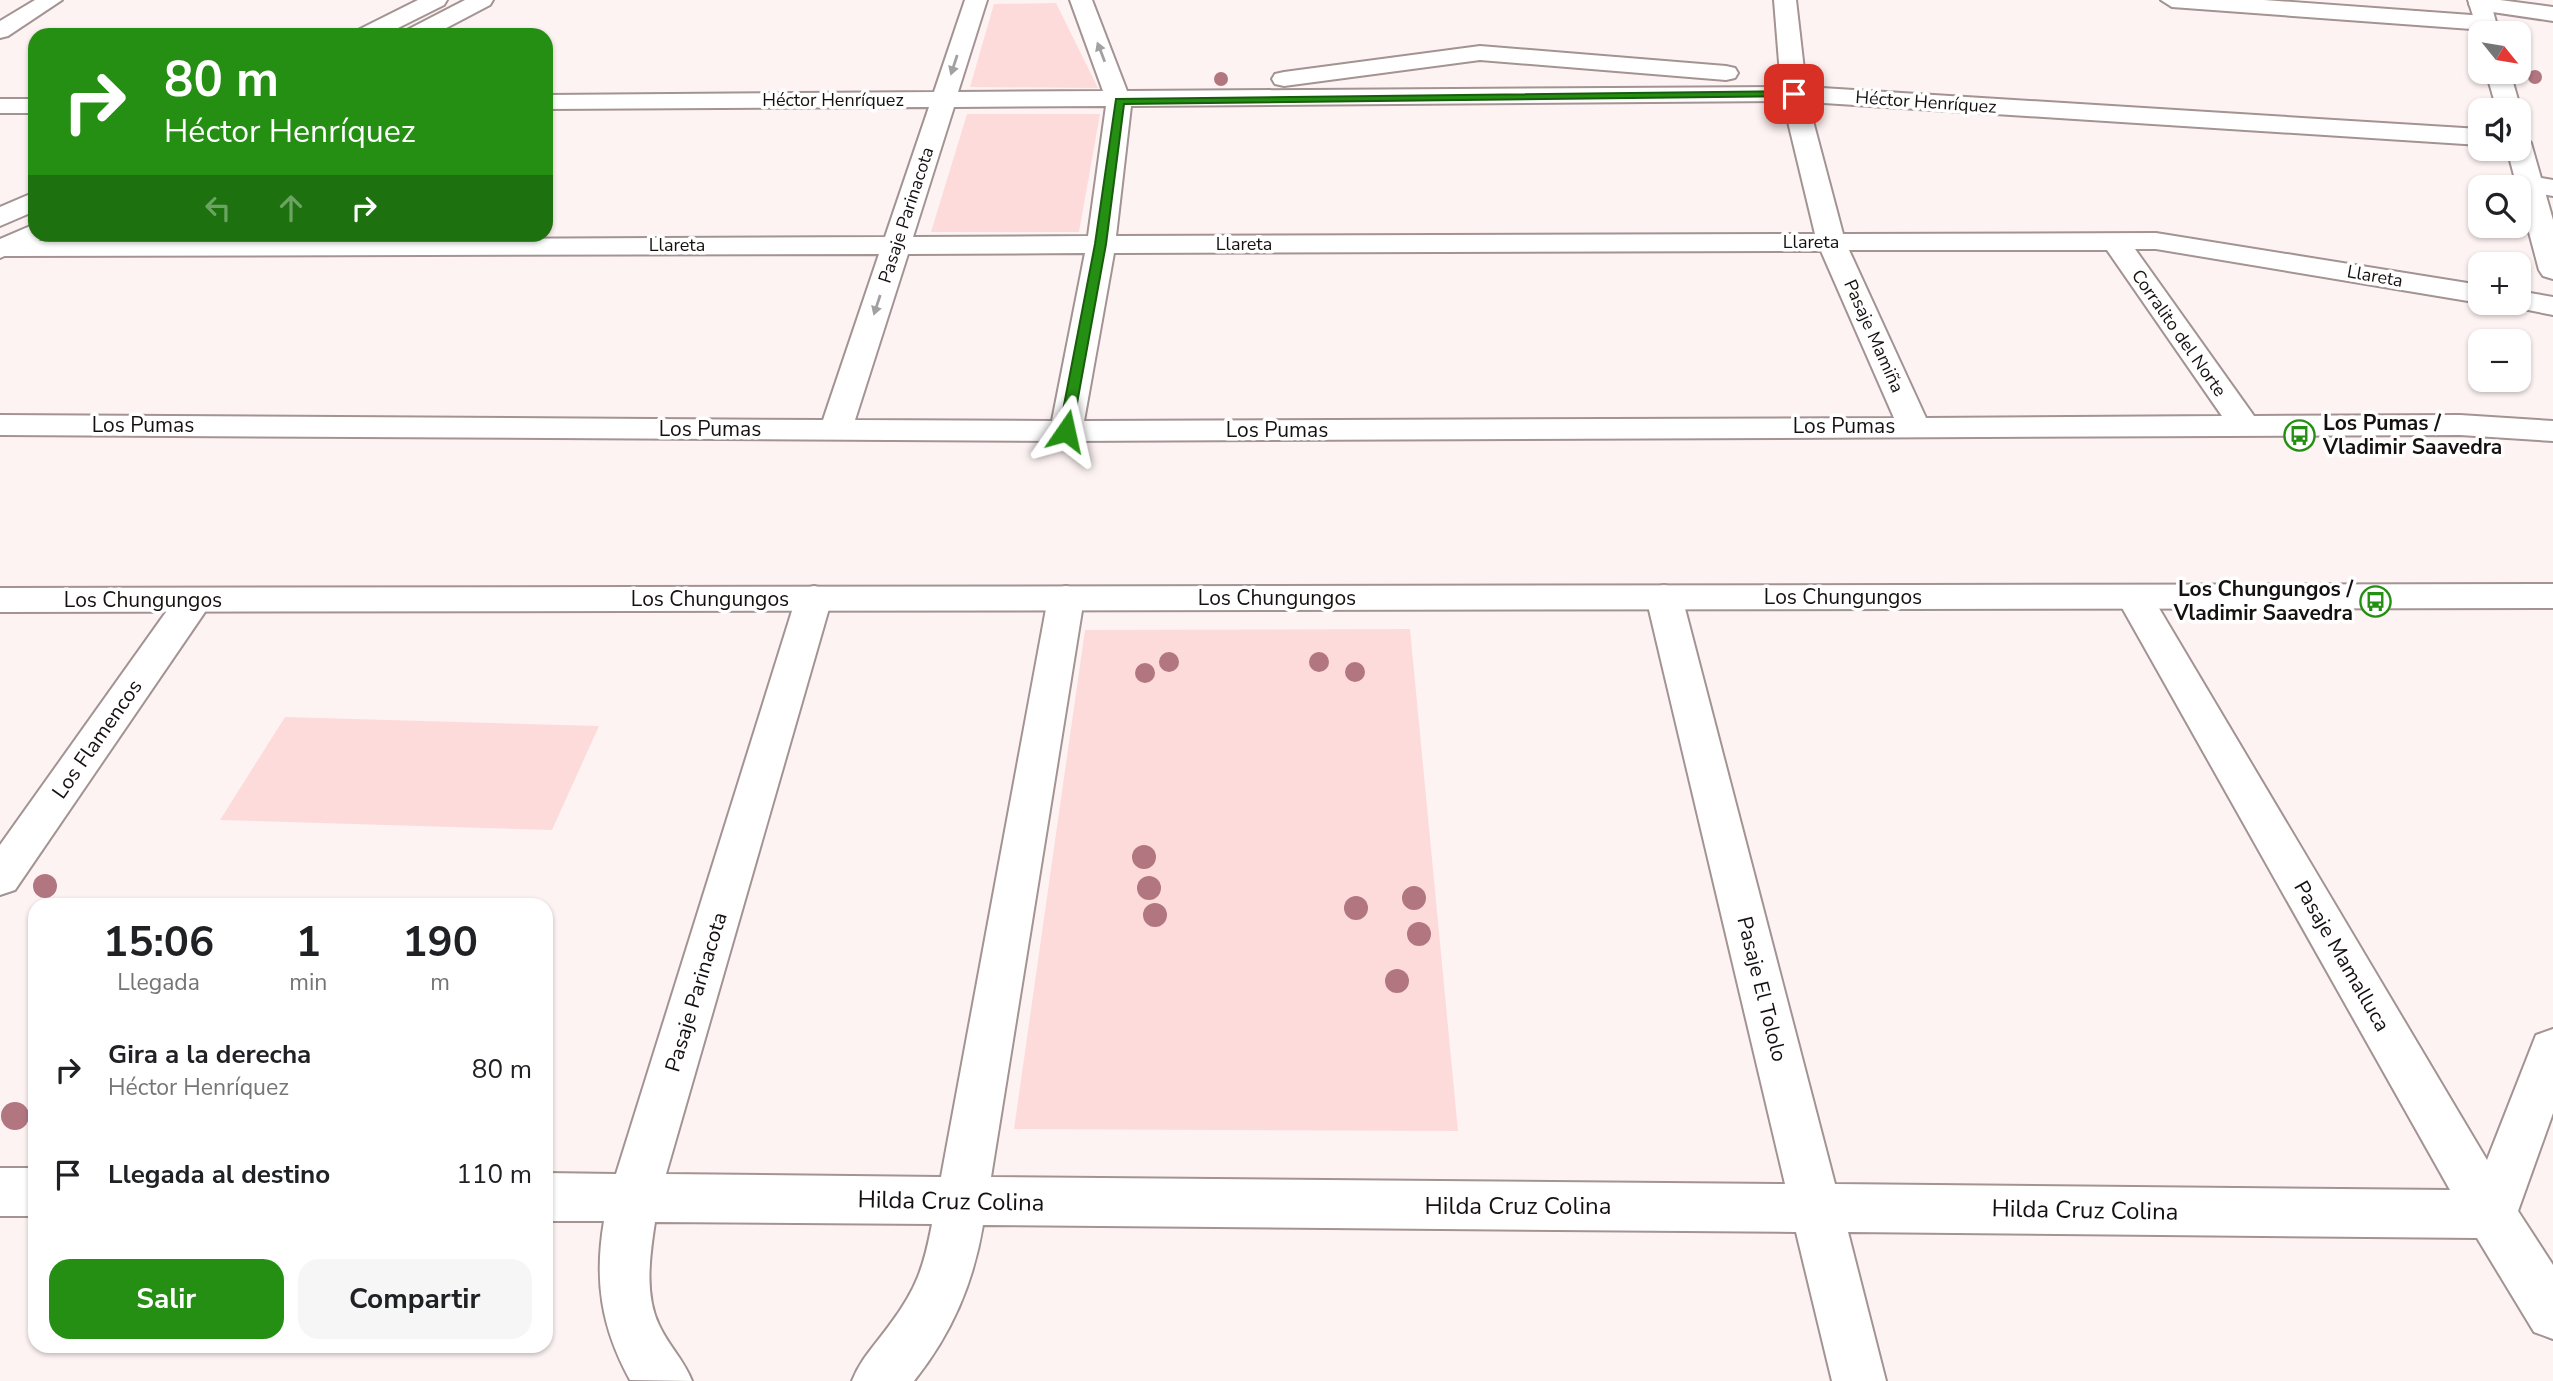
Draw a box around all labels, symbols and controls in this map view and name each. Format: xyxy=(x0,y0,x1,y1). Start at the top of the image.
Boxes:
north arrow xyxy=(2468,21,2530,84)
map controls xyxy=(2468,21,2531,392)
one-way arrow xyxy=(1095,41,1106,62)
text: 80 m xyxy=(164,46,279,113)
one-way arrow xyxy=(948,54,959,75)
icon: right xyxy=(49,56,140,147)
pin xyxy=(1764,64,1824,124)
icon: arrive xyxy=(1775,75,1813,113)
street label: Héctor Henríquez xyxy=(1855,85,1997,119)
street label: Héctor Henríquez xyxy=(762,88,904,112)
button: sound xyxy=(2468,98,2531,161)
text: Héctor Henríquez xyxy=(164,110,416,153)
street label: Pasaje Parinacota xyxy=(873,144,939,286)
button: search xyxy=(2468,175,2531,238)
icon: left xyxy=(199,189,237,227)
icon: ahead xyxy=(272,189,310,227)
icon: right xyxy=(345,189,383,227)
street label: Llareta xyxy=(1783,230,1839,254)
street label: Llareta xyxy=(1216,232,1272,256)
street label: Llareta xyxy=(649,233,705,257)
button: + xyxy=(2468,252,2531,315)
street label: Llareta xyxy=(2345,259,2405,293)
street label: Corralito del Norte xyxy=(2126,265,2232,401)
street label: Pasaje Mamiña xyxy=(1838,276,1910,396)
one-way arrow xyxy=(871,294,882,315)
button: − xyxy=(2468,329,2531,392)
position arrow xyxy=(1029,394,1103,468)
place label: Los Pumas / Vladimir Saavedra xyxy=(2322,409,2502,461)
street label: Los Pumas xyxy=(92,411,194,439)
street label: Los Pumas xyxy=(1793,412,1895,440)
street label: Los Pumas xyxy=(659,415,761,443)
street label: Los Pumas xyxy=(1226,416,1328,444)
bus stop icon: Los Pumas / Vladimir Saavedra xyxy=(2283,418,2317,452)
place label: Los Chungungos / Vladimir Saavedra xyxy=(2173,575,2353,627)
street label: Los Chungungos xyxy=(1764,583,1922,611)
street label: Los Chungungos xyxy=(1198,584,1356,612)
bus stop icon: Los Chungungos / Vladimir Saavedra xyxy=(2359,584,2393,618)
street label: Los Chungungos xyxy=(631,585,789,613)
street label: Los Chungungos xyxy=(64,586,222,614)
street label: Los Flamencos xyxy=(45,674,149,804)
street label: Pasaje Mamalluca xyxy=(2287,875,2397,1037)
street label: Pasaje Parinacota xyxy=(658,909,734,1075)
street label: Pasaje El Tololo xyxy=(1730,913,1794,1065)
text: 15:06 xyxy=(103,914,214,971)
text: 1 xyxy=(296,914,321,971)
text: 190 xyxy=(402,914,478,971)
text: Llegada xyxy=(117,967,200,998)
text: min xyxy=(289,967,327,998)
text: m xyxy=(430,967,450,998)
text: Gira a la derecha xyxy=(108,1037,311,1072)
icon: right xyxy=(49,1051,87,1089)
text: 80 m xyxy=(472,1052,532,1087)
text: Héctor Henríquez xyxy=(108,1072,289,1103)
icon: arrive xyxy=(49,1156,87,1194)
text: Llegada al destino xyxy=(108,1157,330,1192)
text: 110 m xyxy=(456,1157,532,1192)
street label: Hilda Cruz Colina xyxy=(857,1183,1045,1219)
street label: Hilda Cruz Colina xyxy=(1425,1190,1611,1222)
street label: Hilda Cruz Colina xyxy=(1991,1192,2179,1228)
button: Salir xyxy=(49,1259,284,1339)
button: Compartir xyxy=(298,1259,532,1339)

